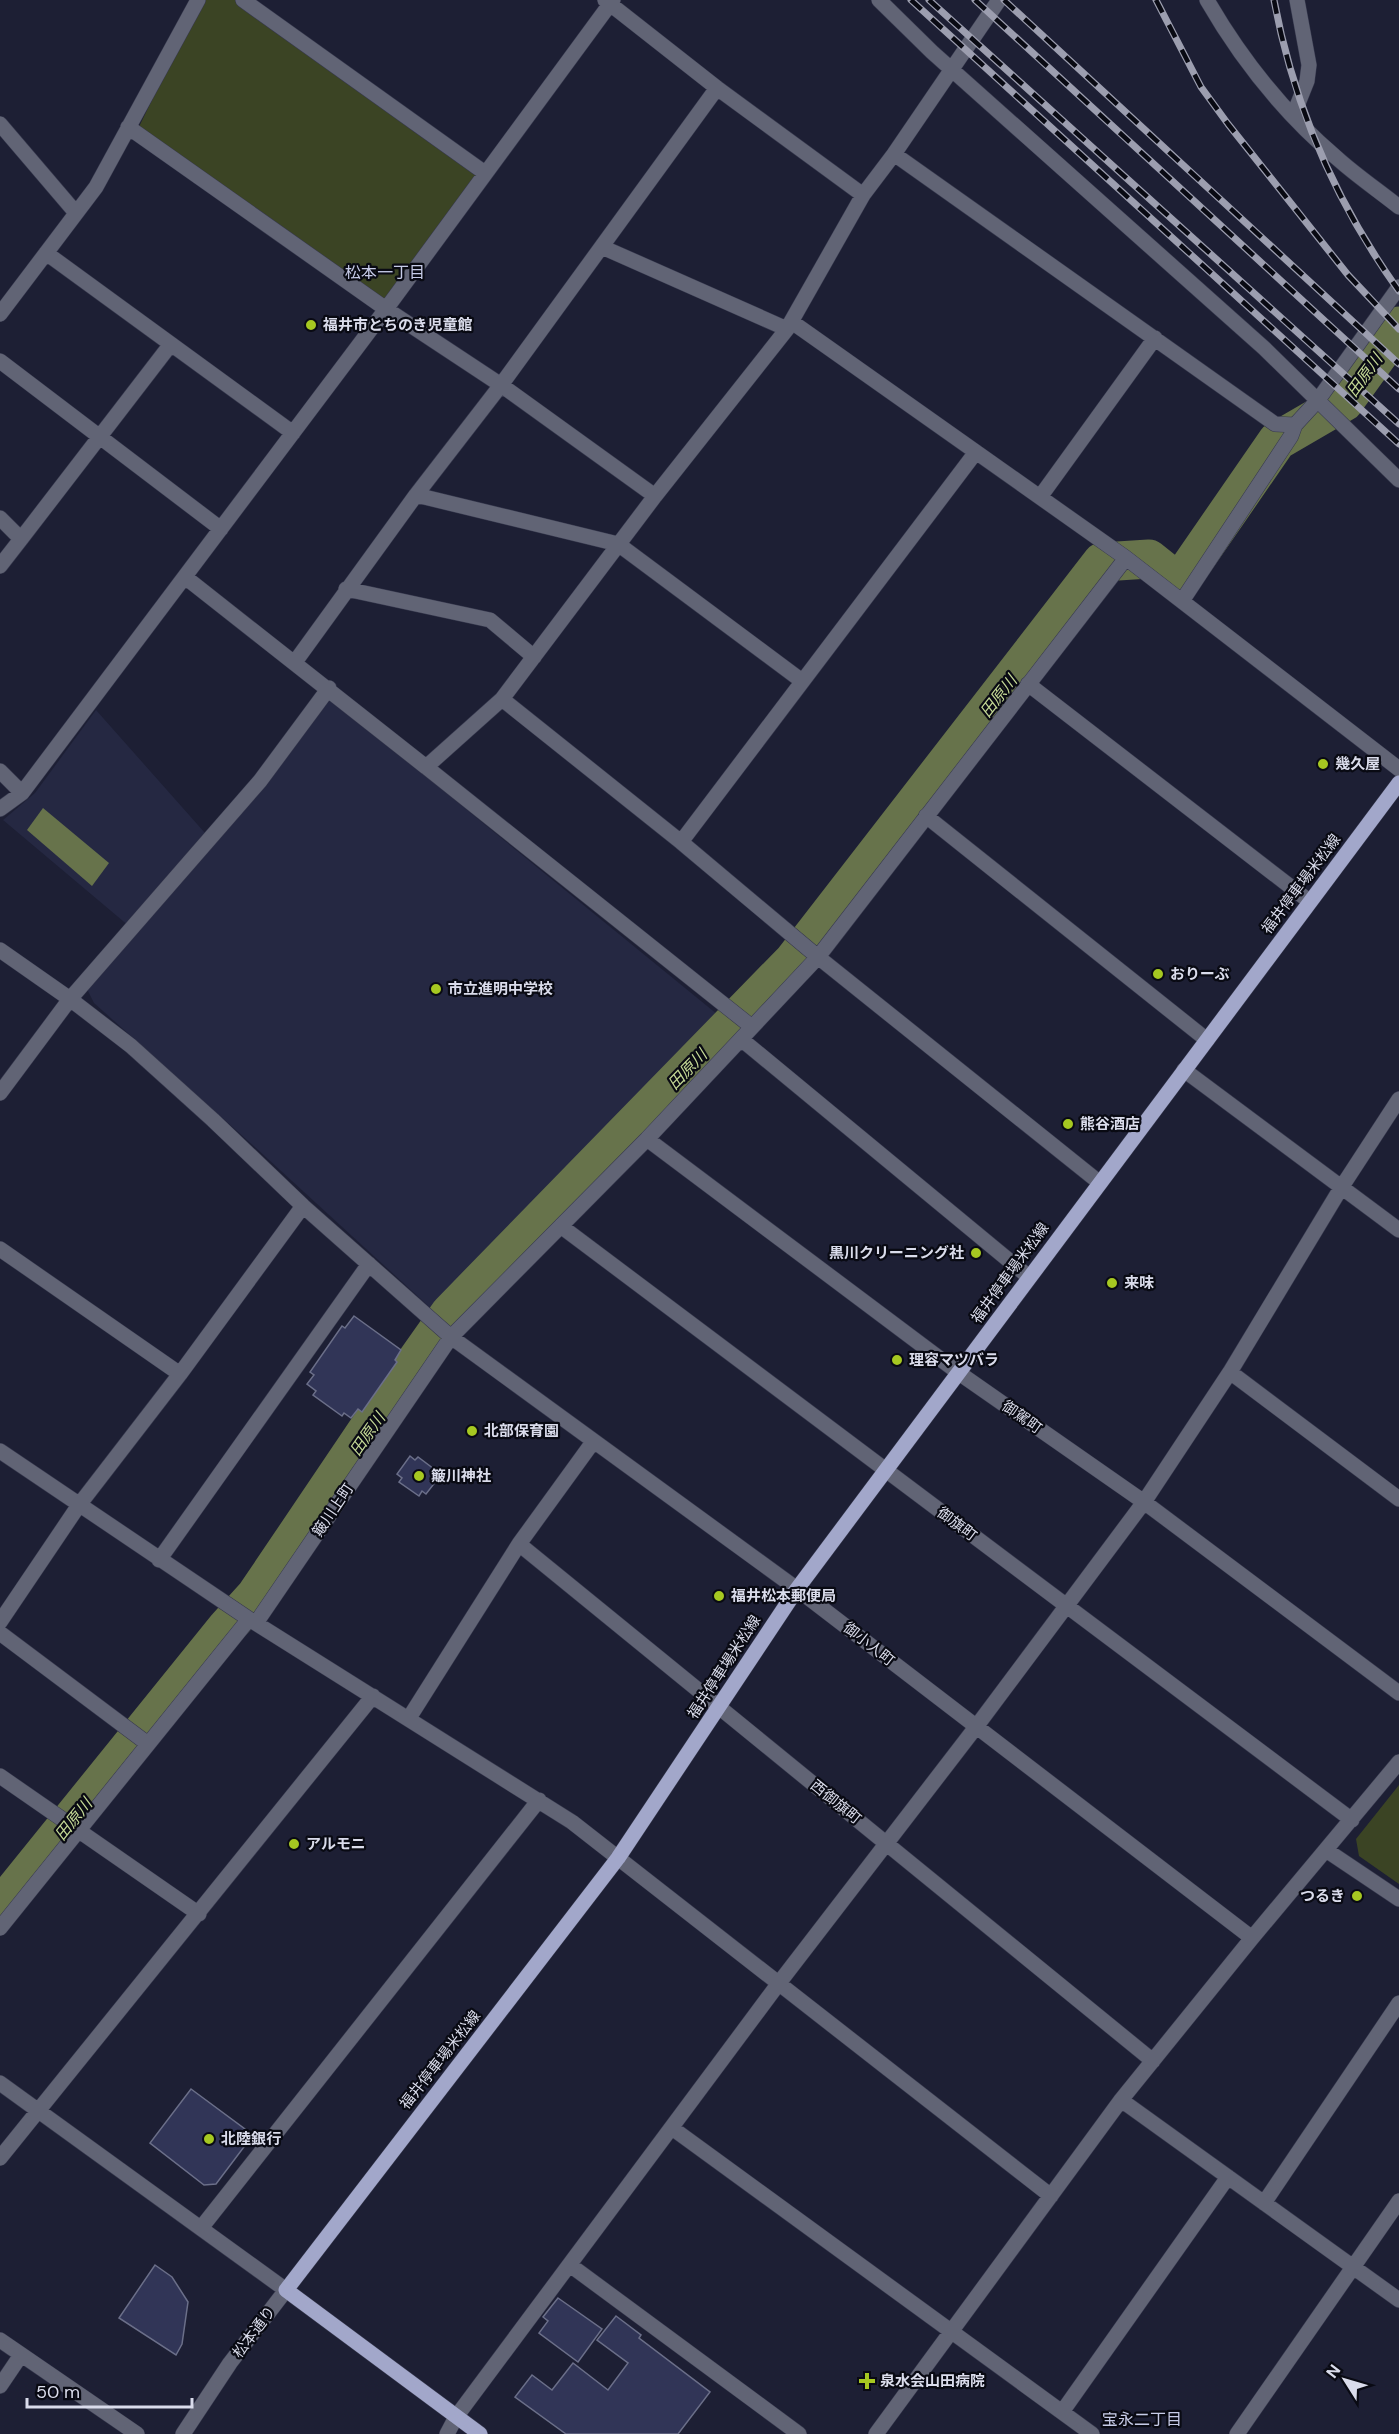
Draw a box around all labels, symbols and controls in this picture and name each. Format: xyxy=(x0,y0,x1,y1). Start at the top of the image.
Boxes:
district label: 松本一丁目 xyxy=(345,262,425,283)
place label: 福井市とちのき児童館 xyxy=(322,315,473,335)
marker: 福井市とちのき児童館 xyxy=(304,318,318,332)
water label: 田原川 xyxy=(1342,348,1388,401)
water label: 田原川 xyxy=(975,669,1023,722)
place label: 幾久屋 xyxy=(1335,754,1380,774)
marker: 幾久屋 xyxy=(1316,757,1330,771)
street label: 福井停車場米松線 xyxy=(1257,830,1345,938)
place label: おりーぶ xyxy=(1170,964,1229,984)
marker: おりーぶ xyxy=(1151,967,1165,981)
place label: 市立進明中学校 xyxy=(448,979,553,999)
marker: 市立進明中学校 xyxy=(429,982,443,996)
water label: 田原川 xyxy=(663,1043,713,1094)
place label: 熊谷酒店 xyxy=(1080,1114,1140,1134)
marker: 熊谷酒店 xyxy=(1061,1117,1075,1131)
street label: 福井停車場米松線 xyxy=(967,1219,1053,1327)
place label: 黒川クリーニング社 xyxy=(829,1243,964,1263)
marker: 黒川クリーニング社 xyxy=(969,1246,983,1260)
place label: 来味 xyxy=(1124,1273,1154,1293)
marker: 来味 xyxy=(1105,1276,1119,1290)
place label: 理容マツバラ xyxy=(909,1350,999,1370)
marker: 理容マツバラ xyxy=(890,1353,904,1367)
street label: 御駕町 xyxy=(998,1396,1046,1438)
water label: 田原川 xyxy=(345,1407,391,1460)
place label: 北部保育園 xyxy=(484,1421,559,1441)
marker: 北部保育園 xyxy=(465,1424,479,1438)
place label: 簸川神社 xyxy=(431,1466,491,1486)
marker: 簸川神社 xyxy=(412,1469,426,1483)
street label: 簸川上町 xyxy=(308,1480,358,1540)
street label: 御旗町 xyxy=(933,1502,981,1546)
place label: 福井松本郵便局 xyxy=(730,1586,836,1606)
marker: 福井松本郵便局 xyxy=(712,1589,726,1603)
street label: 福井停車場米松線 xyxy=(683,1611,765,1723)
street label: 御小人町 xyxy=(839,1618,899,1670)
street label: 西御旗町 xyxy=(806,1775,866,1829)
water label: 田原川 xyxy=(50,1793,98,1845)
place label: アルモニ xyxy=(306,1834,366,1854)
marker: アルモニ xyxy=(287,1837,301,1851)
place label: つるき xyxy=(1300,1886,1345,1906)
marker: つるき xyxy=(1350,1889,1364,1903)
street label: 福井停車場米松線 xyxy=(395,2007,485,2113)
place label: 北陸銀行 xyxy=(221,2129,281,2149)
marker: 北陸銀行 xyxy=(202,2132,216,2146)
street label: 松本通り xyxy=(228,2302,280,2362)
north arrow xyxy=(1315,2350,1375,2410)
text: N xyxy=(1322,2360,1345,2382)
scale bar xyxy=(27,2371,192,2409)
place label: 泉水会山田病院 xyxy=(880,2371,985,2391)
marker: 泉水会山田病院 xyxy=(858,2372,876,2390)
text: 50 m xyxy=(36,2380,80,2404)
district label: 宝永二丁目 xyxy=(1102,2409,1182,2430)

